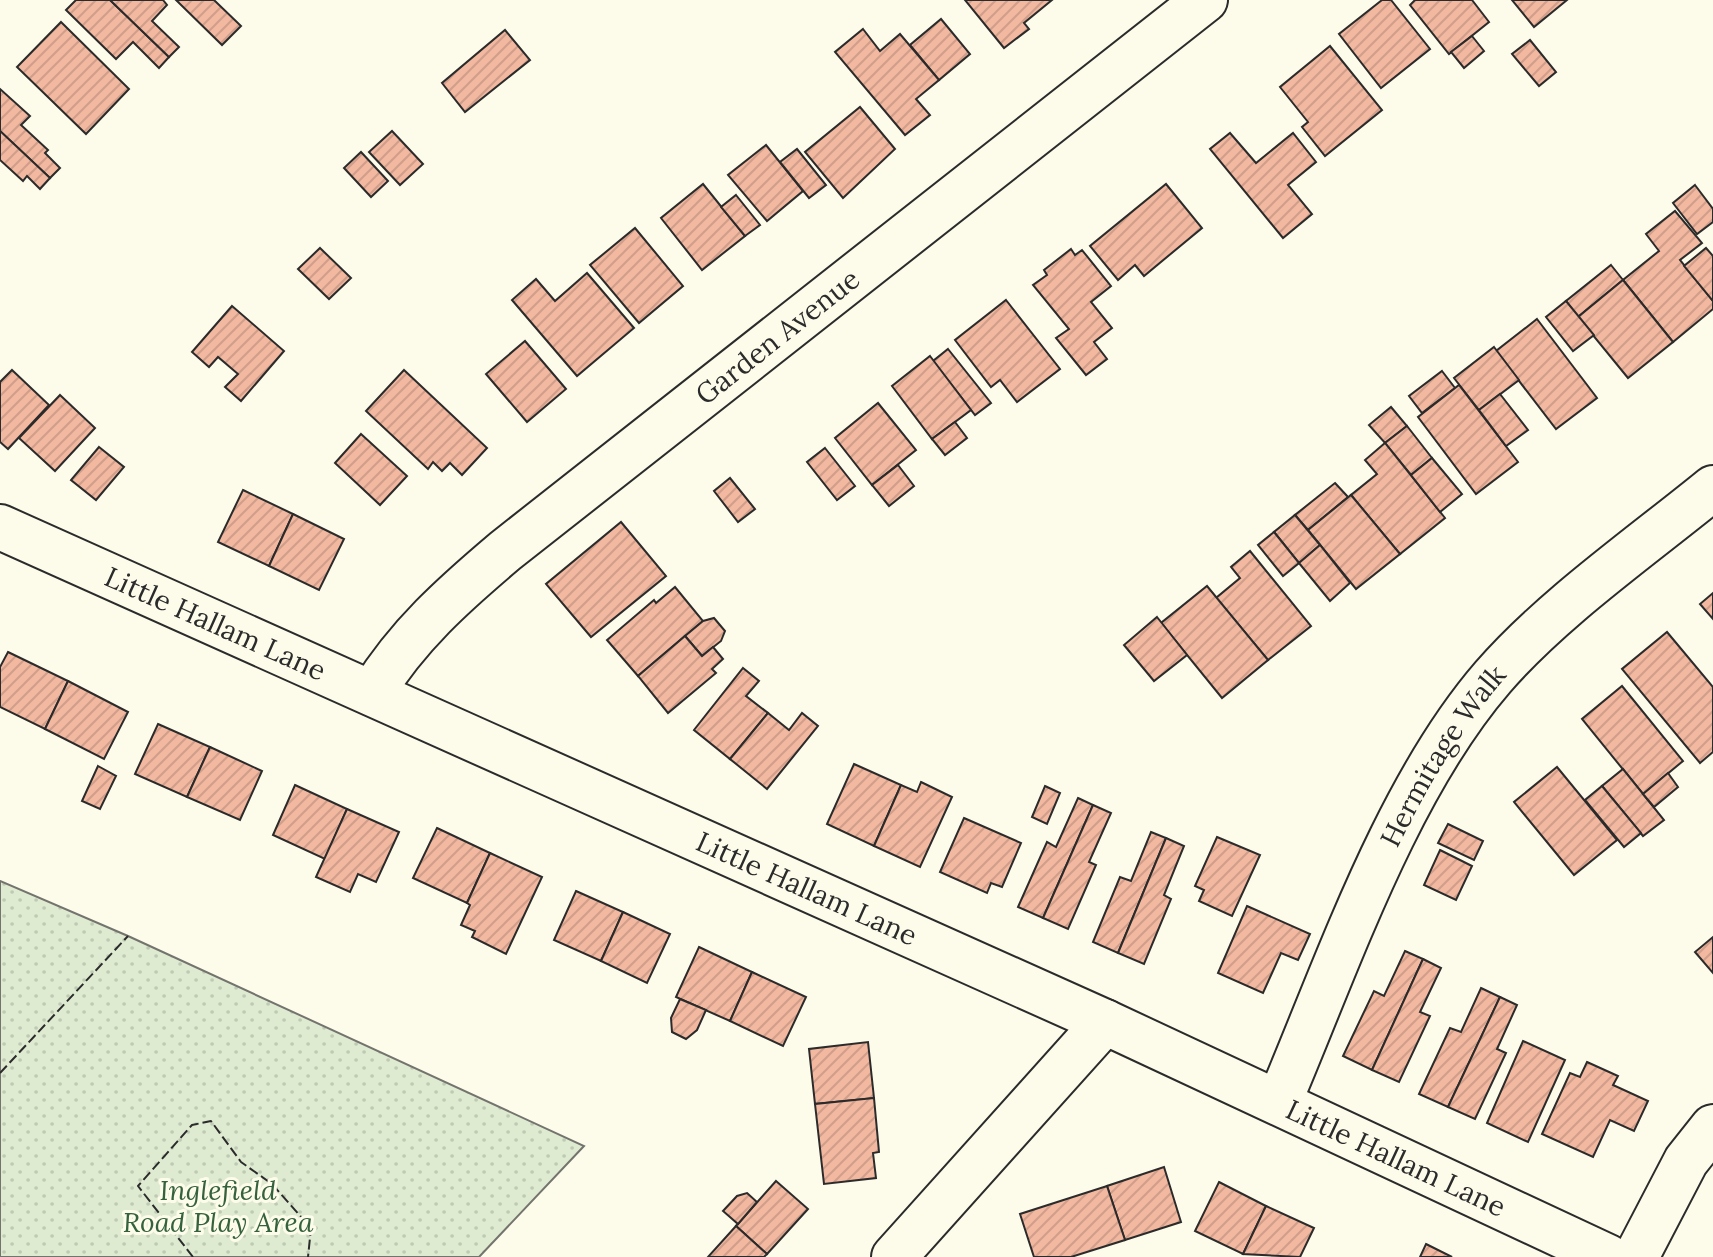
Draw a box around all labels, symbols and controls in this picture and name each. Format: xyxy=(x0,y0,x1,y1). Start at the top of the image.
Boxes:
street label: Garden Avenue xyxy=(688,261,867,412)
street label: Little Hallam Lane xyxy=(99,558,331,689)
street label: Hermitage Walk xyxy=(1372,657,1514,853)
street label: Little Hallam Lane xyxy=(691,823,923,954)
street label: Little Hallam Lane xyxy=(1280,1091,1512,1225)
park label: Inglefield Road Play Area xyxy=(123,1172,314,1240)

